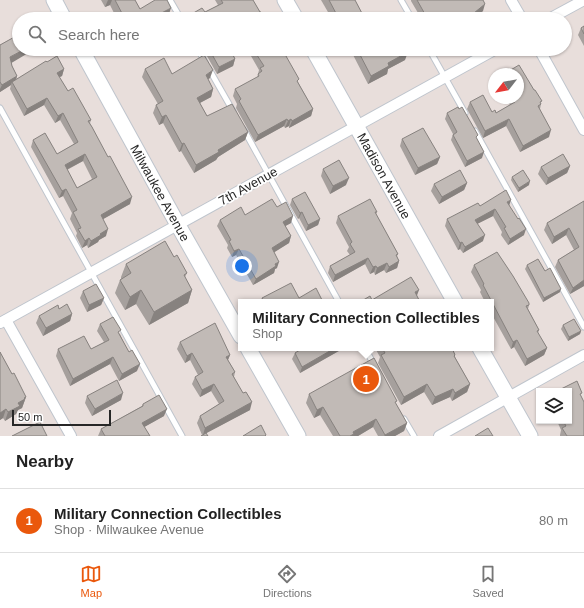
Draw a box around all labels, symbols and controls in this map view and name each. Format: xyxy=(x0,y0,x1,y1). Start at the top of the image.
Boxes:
search box xyxy=(12,12,572,56)
icon: search xyxy=(26,23,48,45)
text: Search here xyxy=(58,26,140,43)
north arrow xyxy=(488,68,524,104)
street label: Madison Avenue xyxy=(354,130,414,222)
street label: Milwaukee Avenue xyxy=(127,142,193,244)
street label: 7th Avenue xyxy=(216,164,280,208)
your location xyxy=(232,256,252,276)
popup xyxy=(238,299,494,351)
text: Military Connection Collectibles xyxy=(252,309,480,326)
text: Shop xyxy=(252,326,283,341)
pin: 1 xyxy=(353,364,379,394)
map controls xyxy=(536,388,572,424)
button: layers xyxy=(536,388,572,424)
scale bar xyxy=(12,408,111,427)
text: 50 m xyxy=(18,411,42,423)
text: Nearby xyxy=(16,452,74,471)
text: Military Connection Collectibles xyxy=(54,505,282,522)
text: 1 xyxy=(25,513,33,528)
text: 80 m xyxy=(539,513,568,528)
text: Shop · Milwaukee Avenue xyxy=(54,522,204,537)
tab: Map xyxy=(80,563,102,599)
tab: Directions xyxy=(263,563,312,599)
tab: Saved xyxy=(472,563,504,599)

